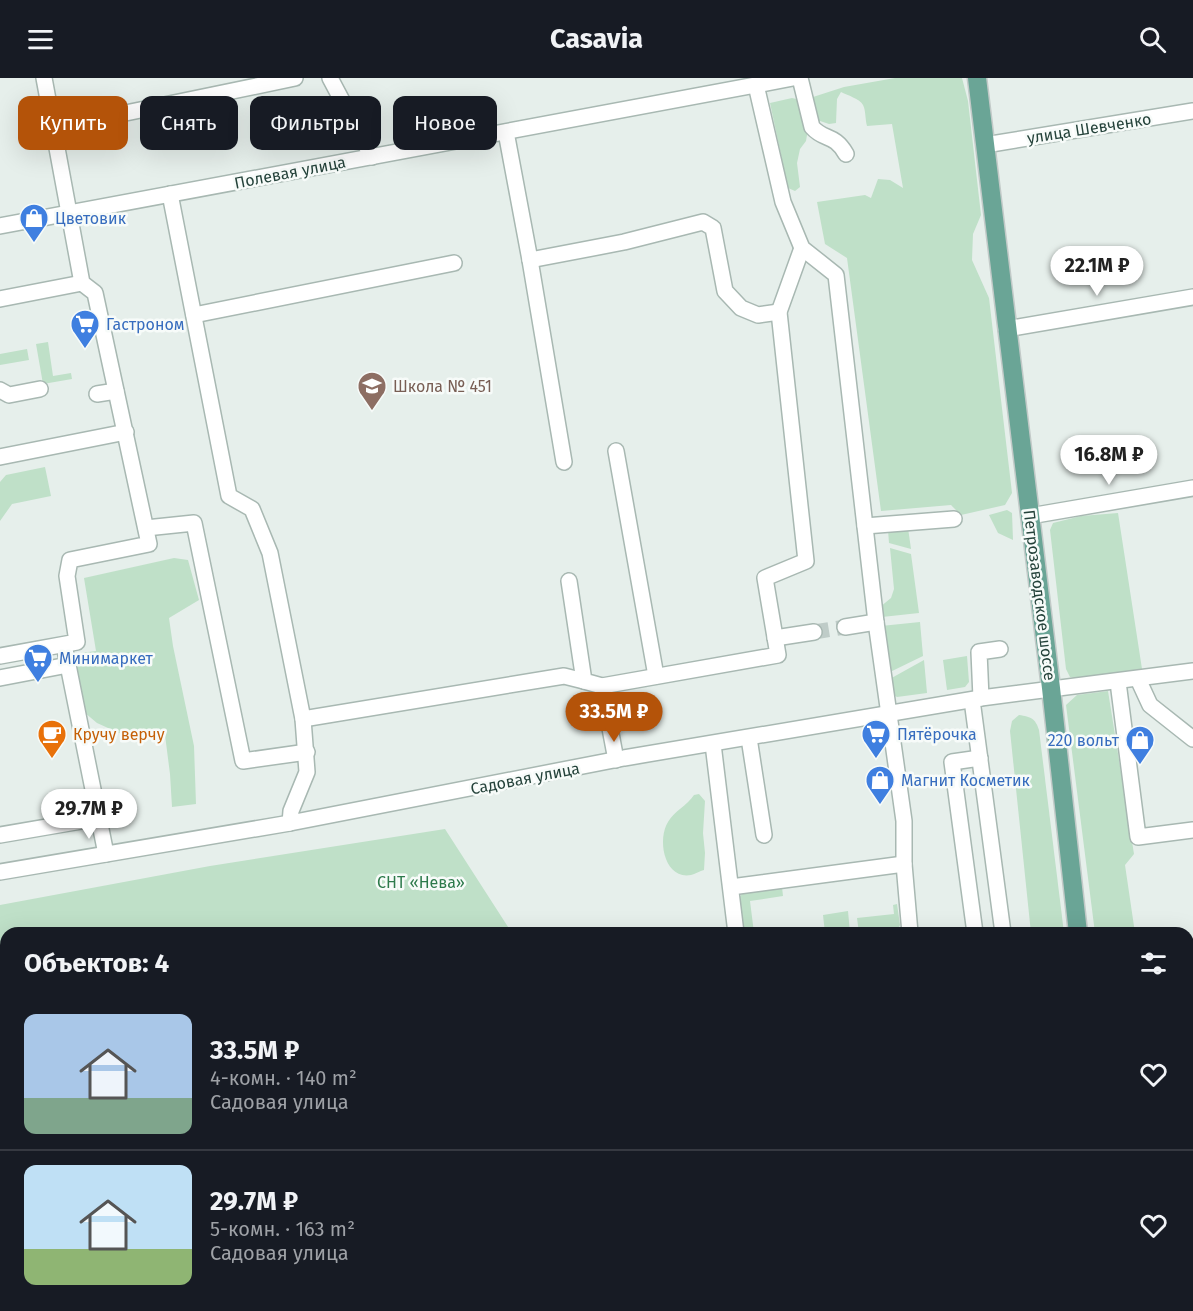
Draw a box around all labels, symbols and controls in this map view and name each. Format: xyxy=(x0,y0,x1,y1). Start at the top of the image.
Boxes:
icon: menu xyxy=(24,23,57,56)
text: Casavia xyxy=(550,23,643,55)
icon: search xyxy=(1136,23,1169,56)
chip: Купить xyxy=(18,96,128,150)
chip: Снять xyxy=(140,96,238,150)
chip: Фильтры xyxy=(250,96,381,150)
chip: Новое xyxy=(393,96,497,150)
street label: улица Шевченко xyxy=(1026,109,1153,148)
street label: Полевая улица xyxy=(233,152,347,193)
shop icon: Цветовик xyxy=(18,202,50,244)
place label: Цветовик xyxy=(55,209,127,228)
pin: 22.1M ₽ xyxy=(1042,246,1152,297)
text: 22.1M ₽ xyxy=(1064,253,1130,277)
supermarket icon: Гастроном xyxy=(69,308,101,350)
place label: Гастроном xyxy=(106,315,185,334)
school or university icon: Школа № 451 xyxy=(356,370,388,412)
place label: Школа № 451 xyxy=(393,377,492,396)
pin: 16.8M ₽ xyxy=(1054,435,1164,486)
text: 16.8M ₽ xyxy=(1074,442,1144,466)
street label: Петрозаводское шоссе xyxy=(1020,509,1059,682)
supermarket icon: Минимаркет xyxy=(22,642,54,684)
place label: Минимаркет xyxy=(59,649,154,668)
pin: 33.5M ₽ xyxy=(559,692,669,743)
text: 33.5M ₽ xyxy=(580,699,648,723)
cafe icon: Кручу верчу xyxy=(36,718,68,760)
supermarket icon: Пятёрочка xyxy=(860,718,892,760)
shop icon: 220 вольт xyxy=(1124,724,1156,766)
place label: Кручу верчу xyxy=(73,725,165,744)
place label: Пятёрочка xyxy=(897,725,977,744)
place label: 220 вольт xyxy=(1048,731,1120,750)
street label: Садовая улица xyxy=(469,759,581,798)
shop icon: Магнит Косметик xyxy=(864,764,896,806)
place label: Магнит Косметик xyxy=(901,771,1031,790)
pin: 29.7M ₽ xyxy=(34,789,144,840)
text: 29.7M ₽ xyxy=(55,796,123,820)
park label: СНТ «Нева» xyxy=(377,873,465,892)
icon: filters xyxy=(1137,947,1170,980)
text: Объектов: 4 xyxy=(24,948,169,979)
text: 33.5M ₽ xyxy=(210,1035,300,1066)
icon: home xyxy=(72,1038,144,1110)
icon: heart xyxy=(1137,1058,1170,1091)
text: 4-комн. · 140 m² xyxy=(210,1066,357,1090)
text: Садовая улица xyxy=(210,1090,349,1114)
text: 29.7M ₽ xyxy=(210,1186,298,1217)
icon: home xyxy=(72,1189,144,1261)
icon: heart xyxy=(1137,1209,1170,1242)
text: 5-комн. · 163 m² xyxy=(210,1217,355,1241)
text: Садовая улица xyxy=(210,1241,349,1265)

